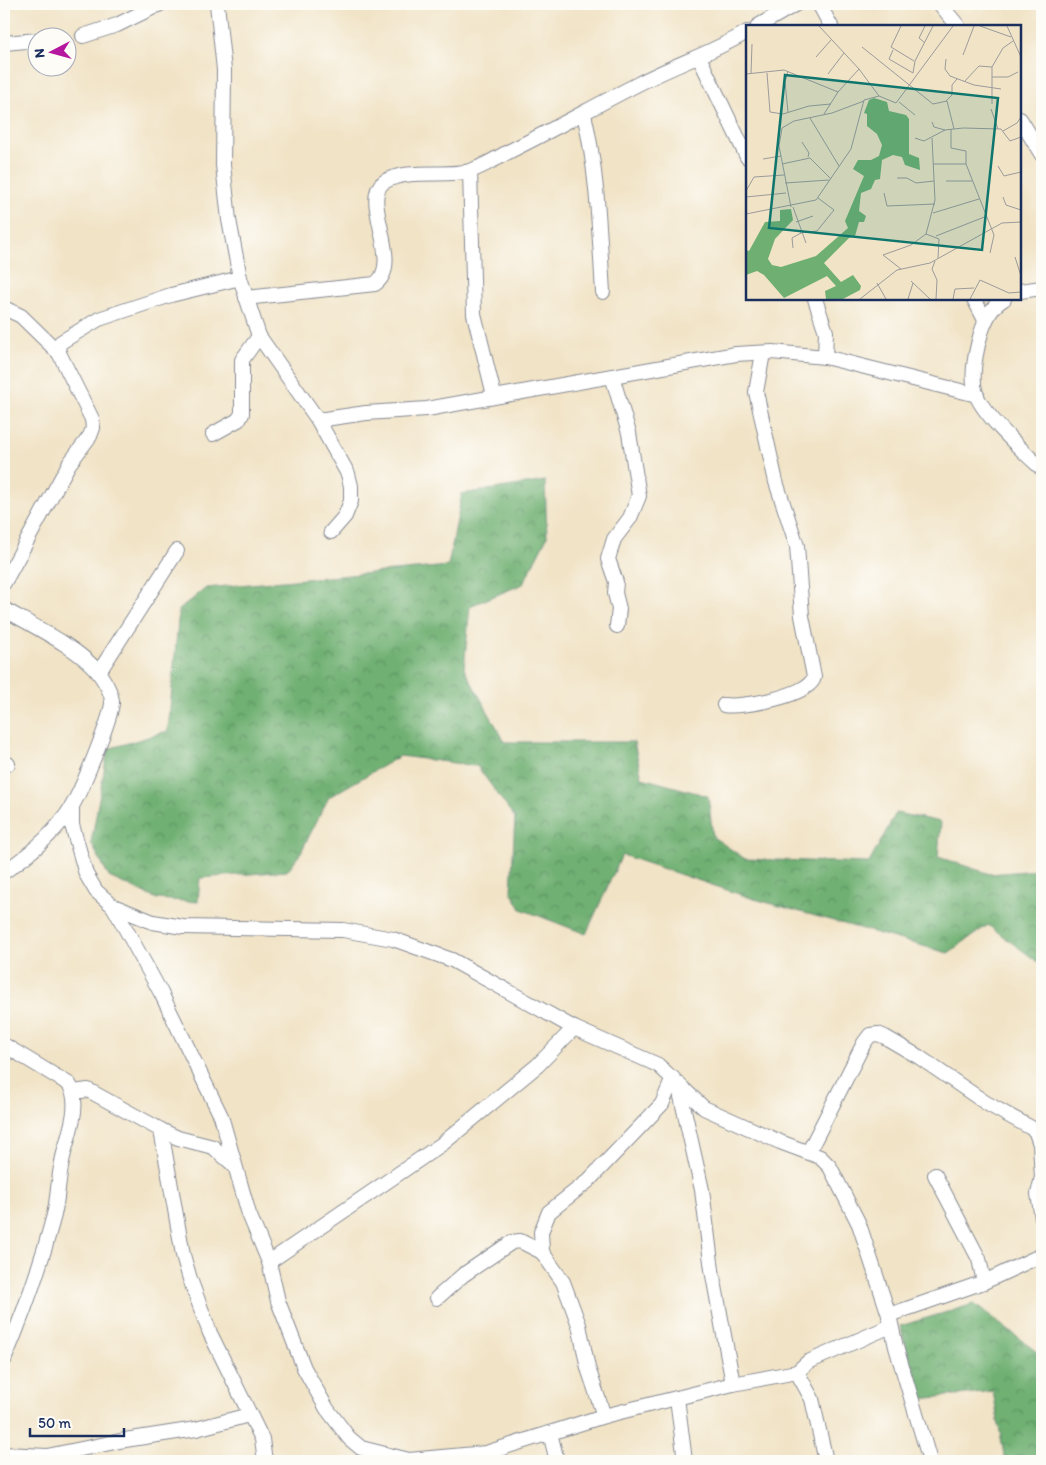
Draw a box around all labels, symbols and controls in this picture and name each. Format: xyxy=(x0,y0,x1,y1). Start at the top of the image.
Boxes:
inset map xyxy=(746,25,1021,300)
north arrow xyxy=(28,28,78,78)
text: N xyxy=(31,48,49,59)
scale bar xyxy=(30,1405,124,1437)
text: 50 m xyxy=(38,1414,71,1432)

